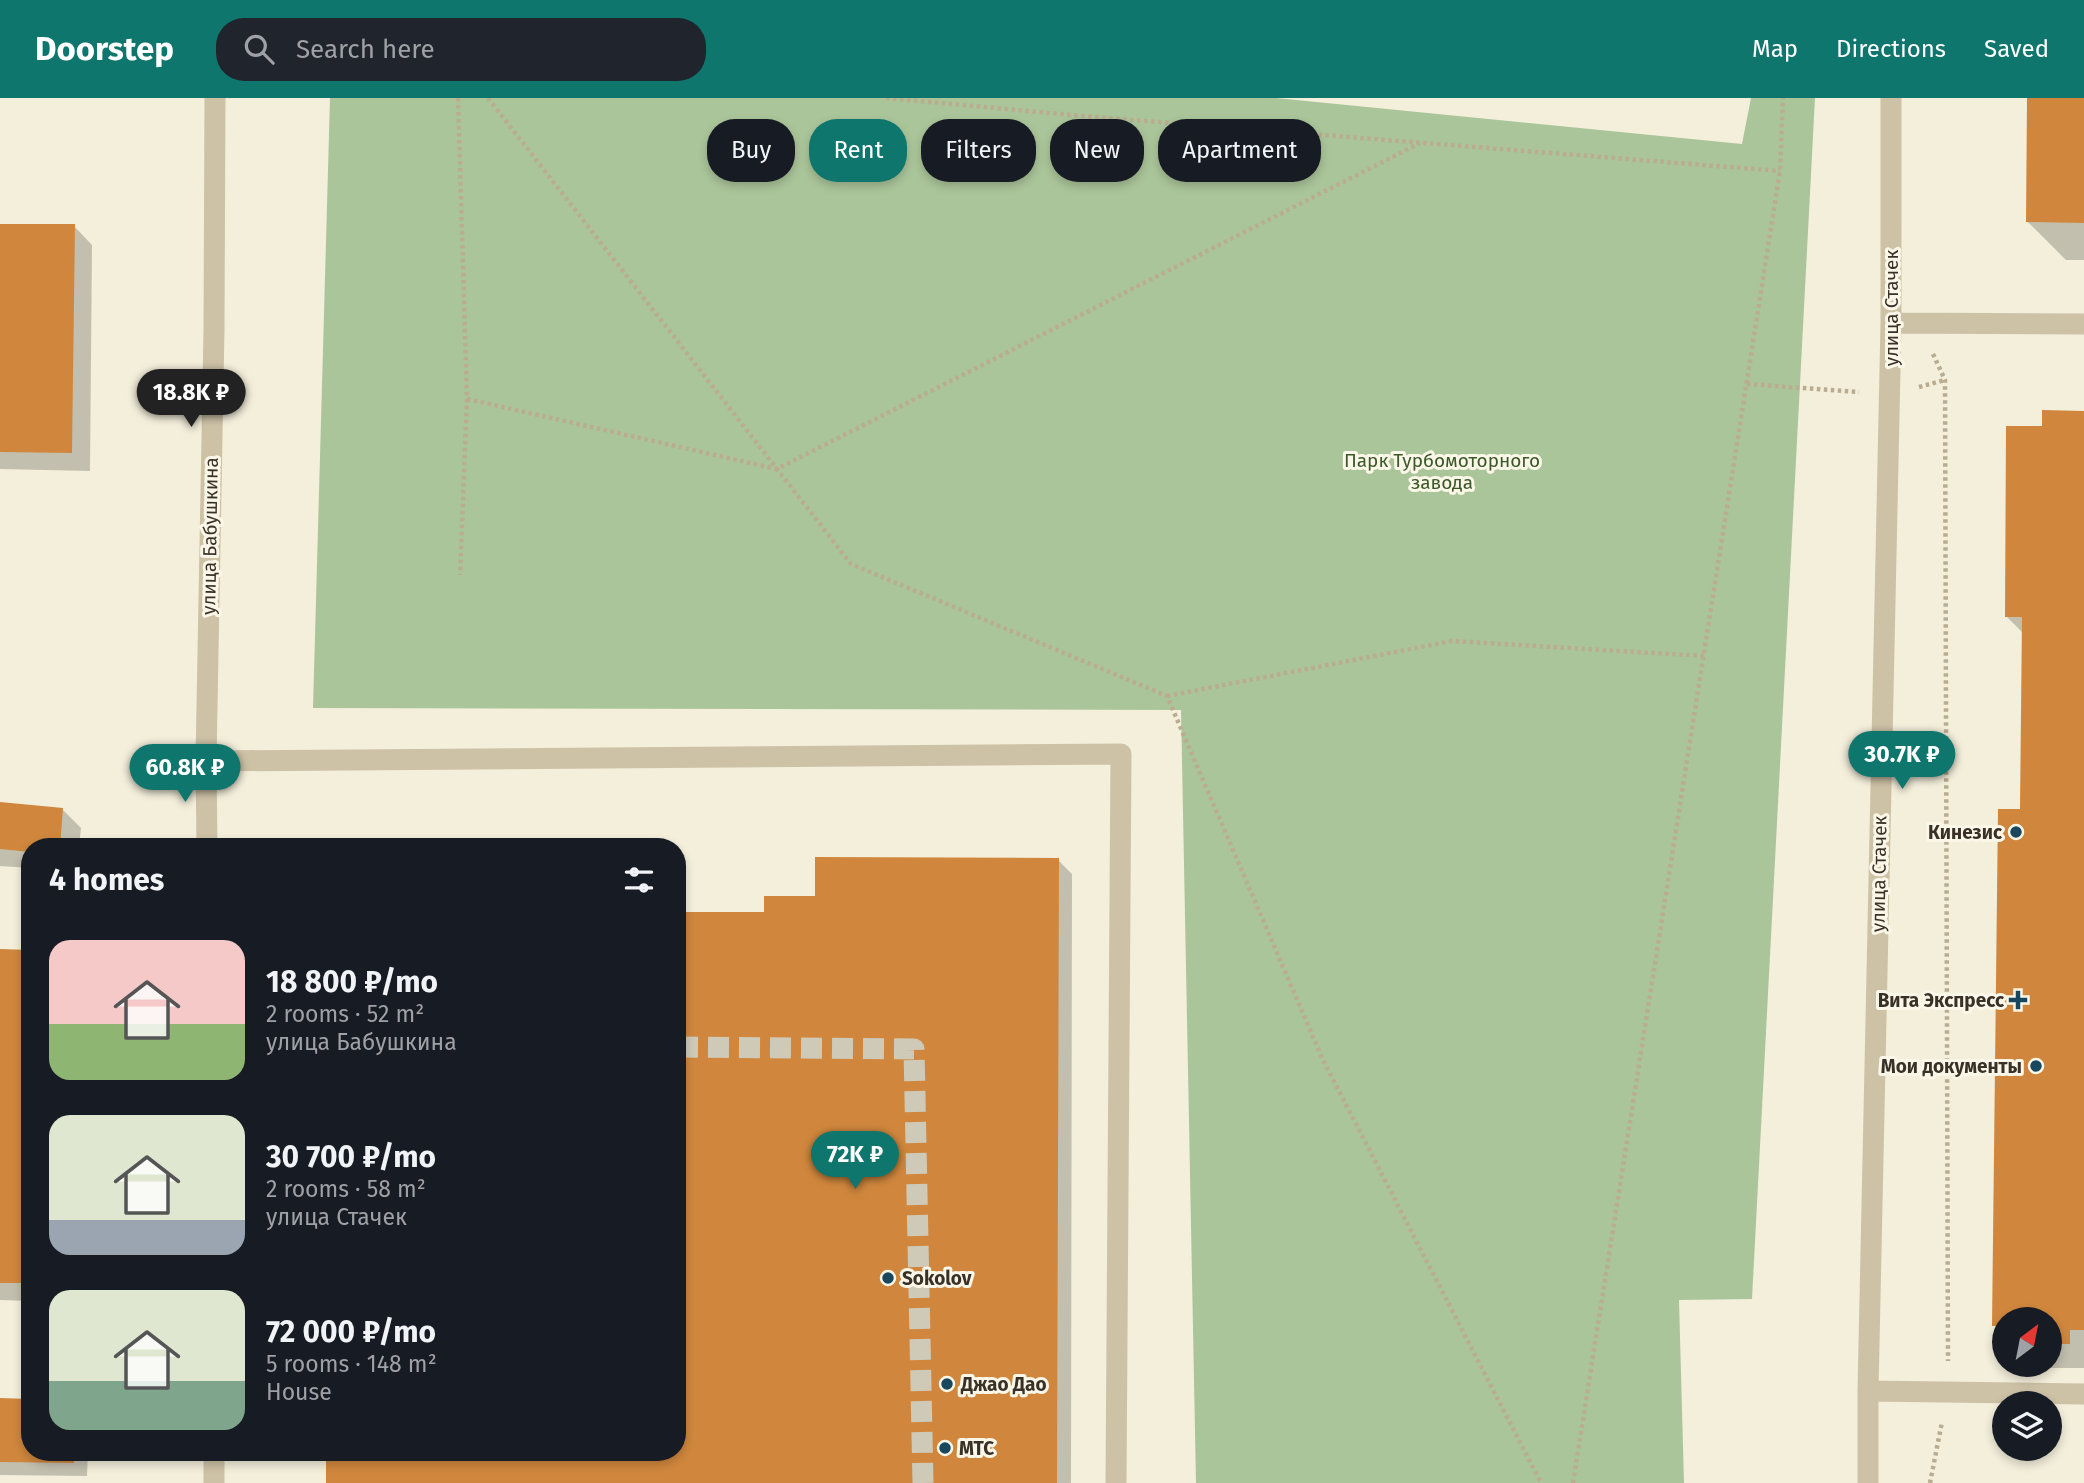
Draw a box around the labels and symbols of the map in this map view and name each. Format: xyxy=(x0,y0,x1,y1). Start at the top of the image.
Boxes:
street label: улица Стачек xyxy=(1880,250,1903,366)
pin: 18.8K ₽ xyxy=(126,370,256,429)
park label: Парк Турбомоторного завода xyxy=(1344,449,1540,494)
street label: улица Бабушкина xyxy=(197,457,223,615)
pin: 30.7K ₽ xyxy=(1837,732,1967,791)
pin: 60.8K ₽ xyxy=(120,744,250,804)
street label: улица Стачек xyxy=(1866,815,1892,932)
place label: Кинезис xyxy=(1928,821,2002,844)
marker: Кинезис xyxy=(2008,824,2024,840)
place label: Вита Экспресс xyxy=(1878,989,2004,1012)
marker: Вита Экспресс xyxy=(2010,992,2026,1008)
place label: Мои документы xyxy=(1881,1055,2022,1078)
marker: Мои документы xyxy=(2028,1058,2044,1074)
pin: 72K ₽ xyxy=(806,1132,904,1191)
place label: Sokolov xyxy=(902,1267,972,1290)
marker: Sokolov xyxy=(880,1270,896,1286)
north arrow xyxy=(1992,1307,2062,1377)
place label: Джао Дао xyxy=(960,1373,1047,1396)
marker: Джао Дао xyxy=(939,1376,955,1392)
place label: МТС xyxy=(959,1437,994,1460)
marker: МТС xyxy=(937,1440,953,1456)

